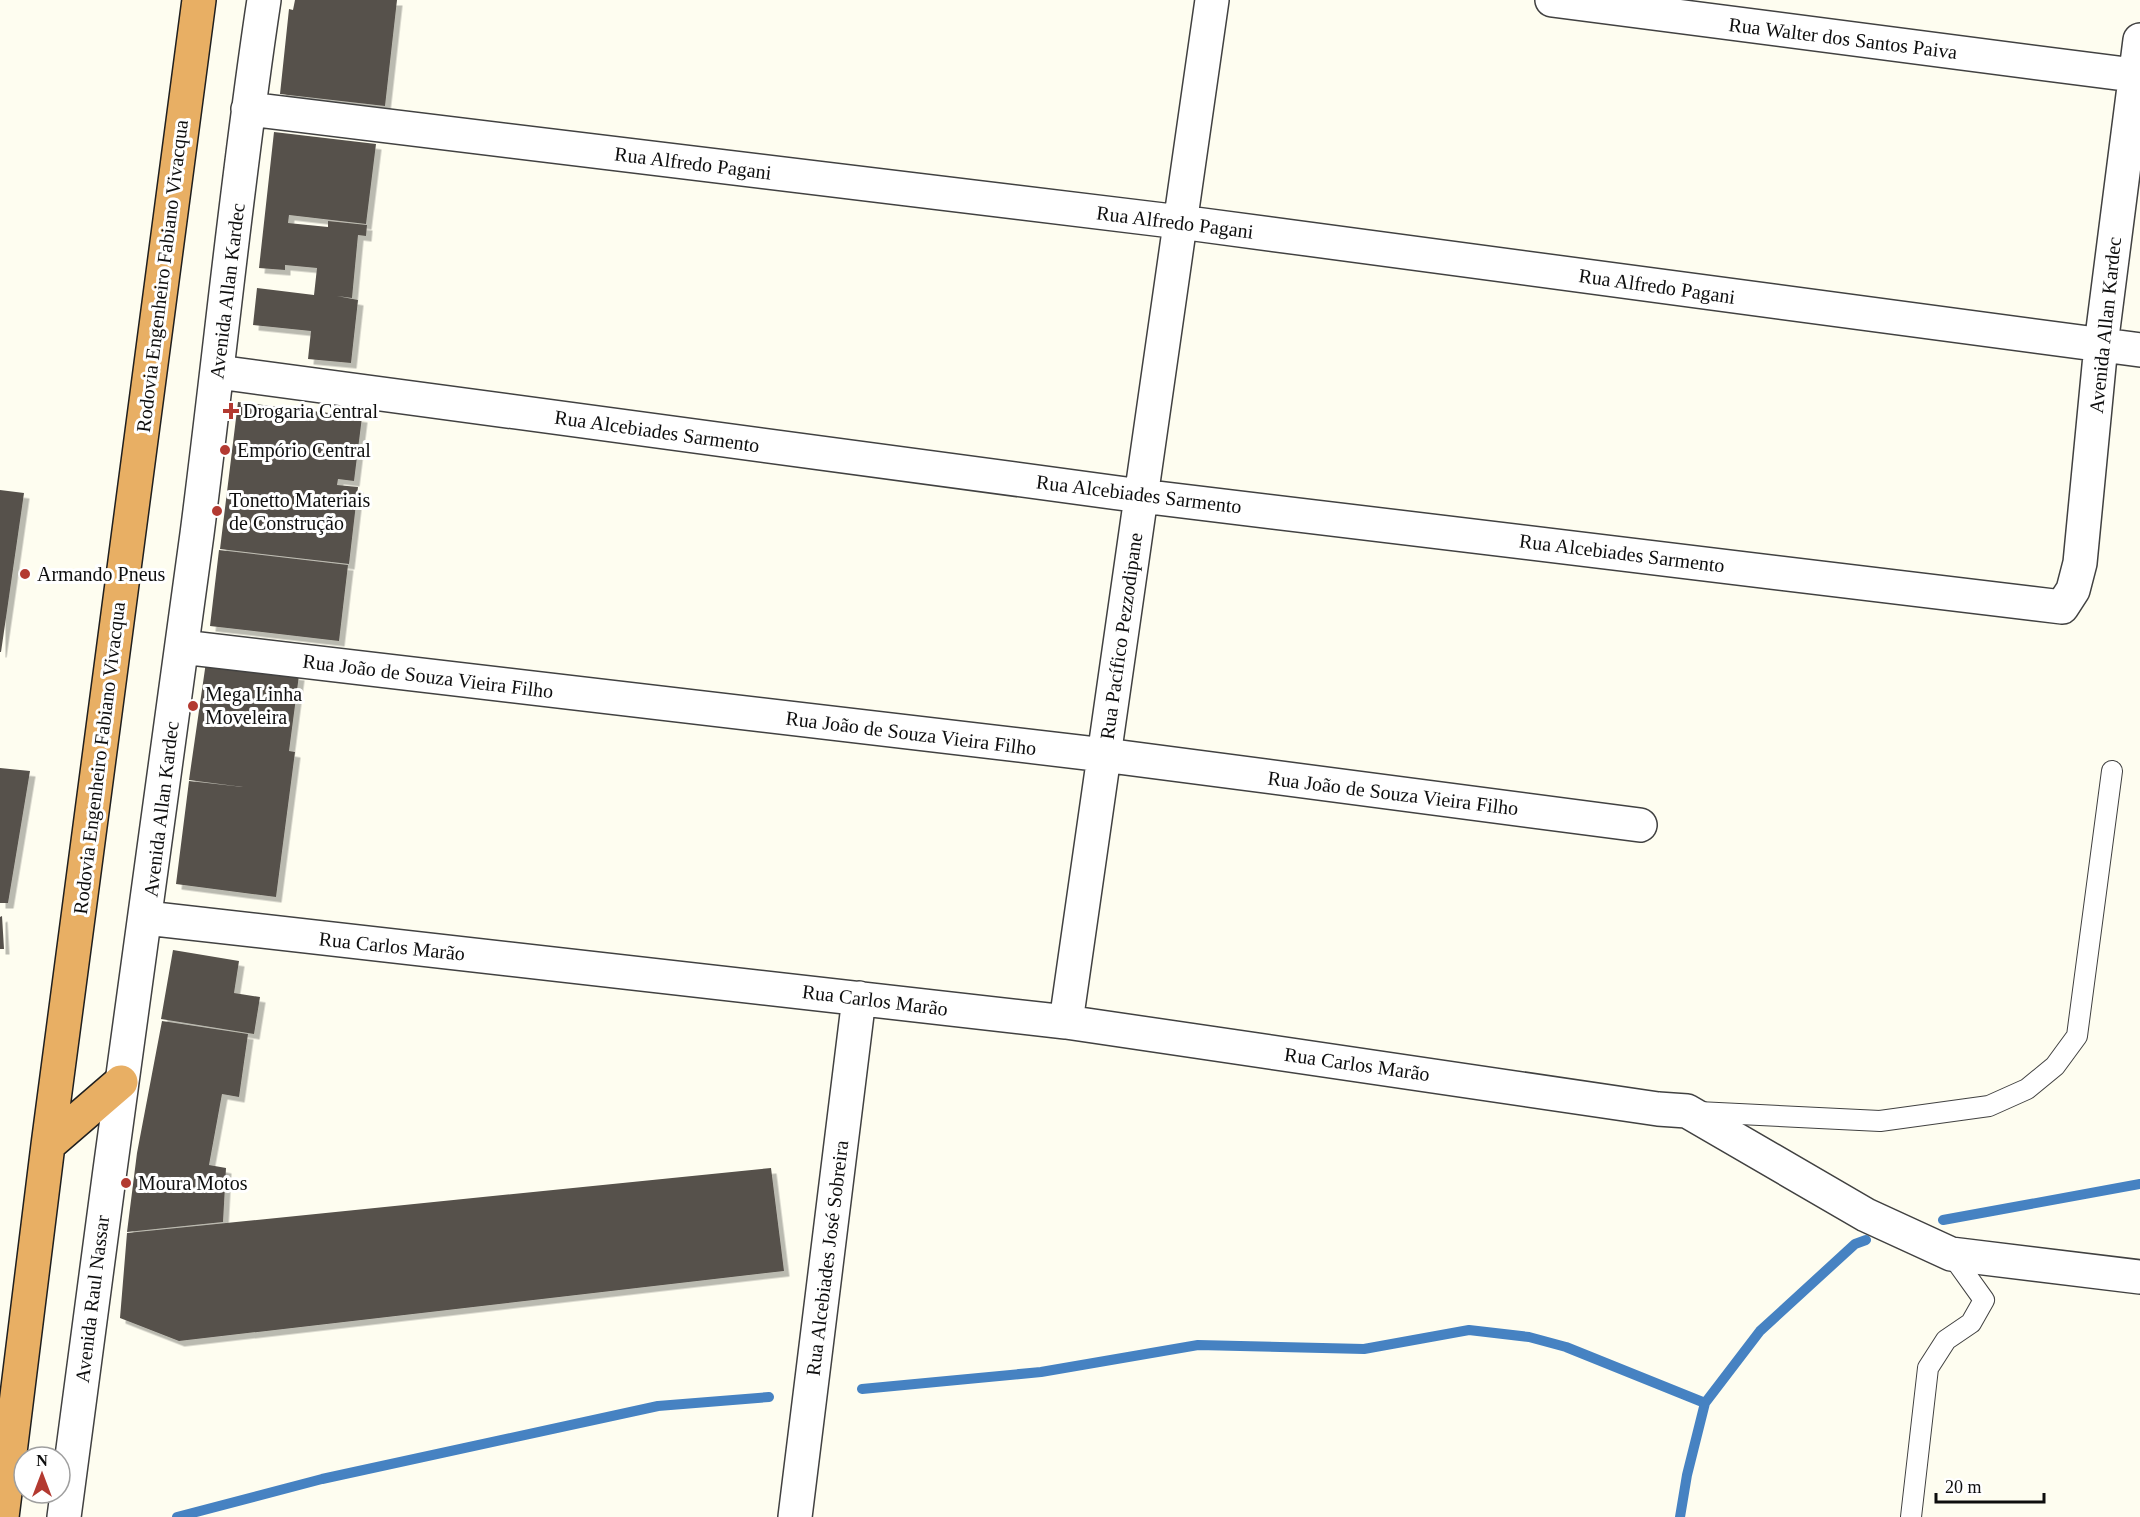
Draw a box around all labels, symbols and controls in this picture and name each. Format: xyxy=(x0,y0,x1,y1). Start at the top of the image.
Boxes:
street label: Rua Walter dos Santos Paiva xyxy=(1727,13,1959,63)
street label: Rodovia Engenheiro Fabiano Vivacqua xyxy=(132,118,193,434)
street label: Rua Alfredo Pagani xyxy=(613,142,773,185)
street label: Rua Alfredo Pagani xyxy=(1095,201,1255,244)
street label: Avenida Allan Kardec xyxy=(205,202,249,380)
street label: Avenida Allan Kardec xyxy=(2085,236,2125,414)
street label: Rua Alfredo Pagani xyxy=(1577,264,1737,309)
place label: Drogaria Central xyxy=(243,400,378,423)
marker: Drogaria Central xyxy=(224,404,238,418)
street label: Rua Alcebiades Sarmento xyxy=(553,406,761,456)
place label: Empório Central xyxy=(237,439,371,462)
marker: Empório Central xyxy=(218,443,232,457)
street label: Rua Alcebiades Sarmento xyxy=(1035,470,1243,518)
place label: Tonetto Materiais de Construção xyxy=(229,489,371,535)
marker: Tonetto Materiais de Construção xyxy=(210,504,224,518)
street label: Rua Alcebiades Sarmento xyxy=(1518,529,1726,577)
street label: Rua Pacífico Pezzodipane xyxy=(1096,531,1147,741)
place label: Armando Pneus xyxy=(37,563,166,585)
marker: Armando Pneus xyxy=(18,567,32,581)
street label: Rodovia Engenheiro Fabiano Vivacqua xyxy=(69,600,130,916)
street label: Rua João de Souza Vieira Filho xyxy=(301,650,555,702)
place label: Mega Linha Moveleira xyxy=(205,683,302,728)
marker: Mega Linha Moveleira xyxy=(186,699,200,713)
street label: Rua João de Souza Vieira Filho xyxy=(784,707,1038,759)
street label: Avenida Allan Kardec xyxy=(139,720,183,898)
street label: Rua João de Souza Vieira Filho xyxy=(1266,767,1520,819)
street label: Rua Carlos Marão xyxy=(318,927,466,965)
street label: Rua Carlos Marão xyxy=(801,980,949,1020)
street label: Rua Carlos Marão xyxy=(1283,1043,1431,1085)
street label: Rua Alcebiades José Sobreira xyxy=(802,1139,852,1377)
place label: Moura Motos xyxy=(138,1172,248,1194)
marker: Moura Motos xyxy=(119,1176,133,1190)
street label: Avenida Raul Nassar xyxy=(71,1214,113,1384)
north arrow xyxy=(12,1445,72,1505)
text: N xyxy=(36,1452,48,1469)
scale bar xyxy=(1936,1466,2044,1504)
text: 20 m xyxy=(1945,1477,1982,1497)

